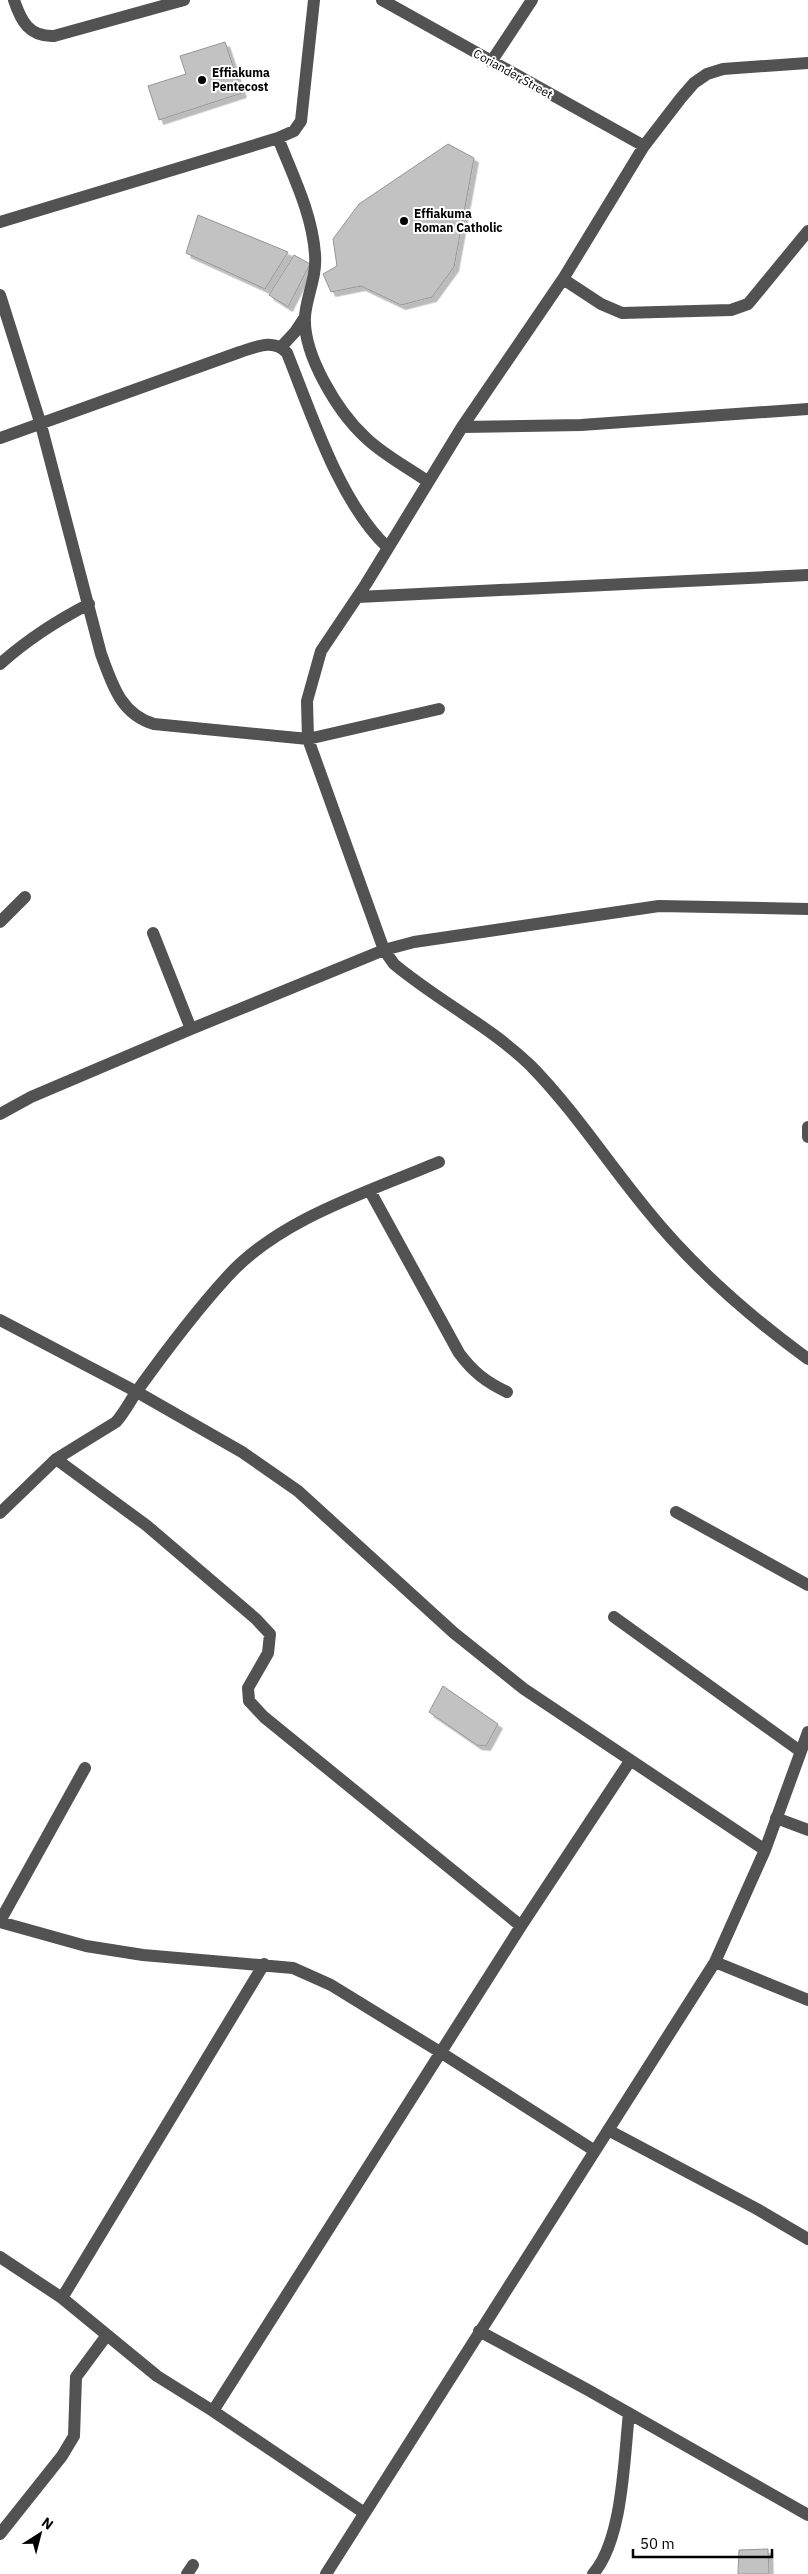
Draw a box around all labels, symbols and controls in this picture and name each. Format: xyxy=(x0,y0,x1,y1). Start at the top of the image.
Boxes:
street label: Coriander Street xyxy=(471,46,556,102)
place label: Effiakuma Pentecost xyxy=(212,65,270,94)
marker: Effiakuma Pentecost xyxy=(196,74,208,86)
place label: Effiakuma Roman Catholic xyxy=(414,206,503,235)
marker: Effiakuma Roman Catholic xyxy=(398,215,410,227)
north arrow xyxy=(15,2509,65,2559)
text: N xyxy=(38,2513,57,2534)
scale bar xyxy=(633,2526,772,2558)
text: 50 m xyxy=(640,2534,675,2553)

